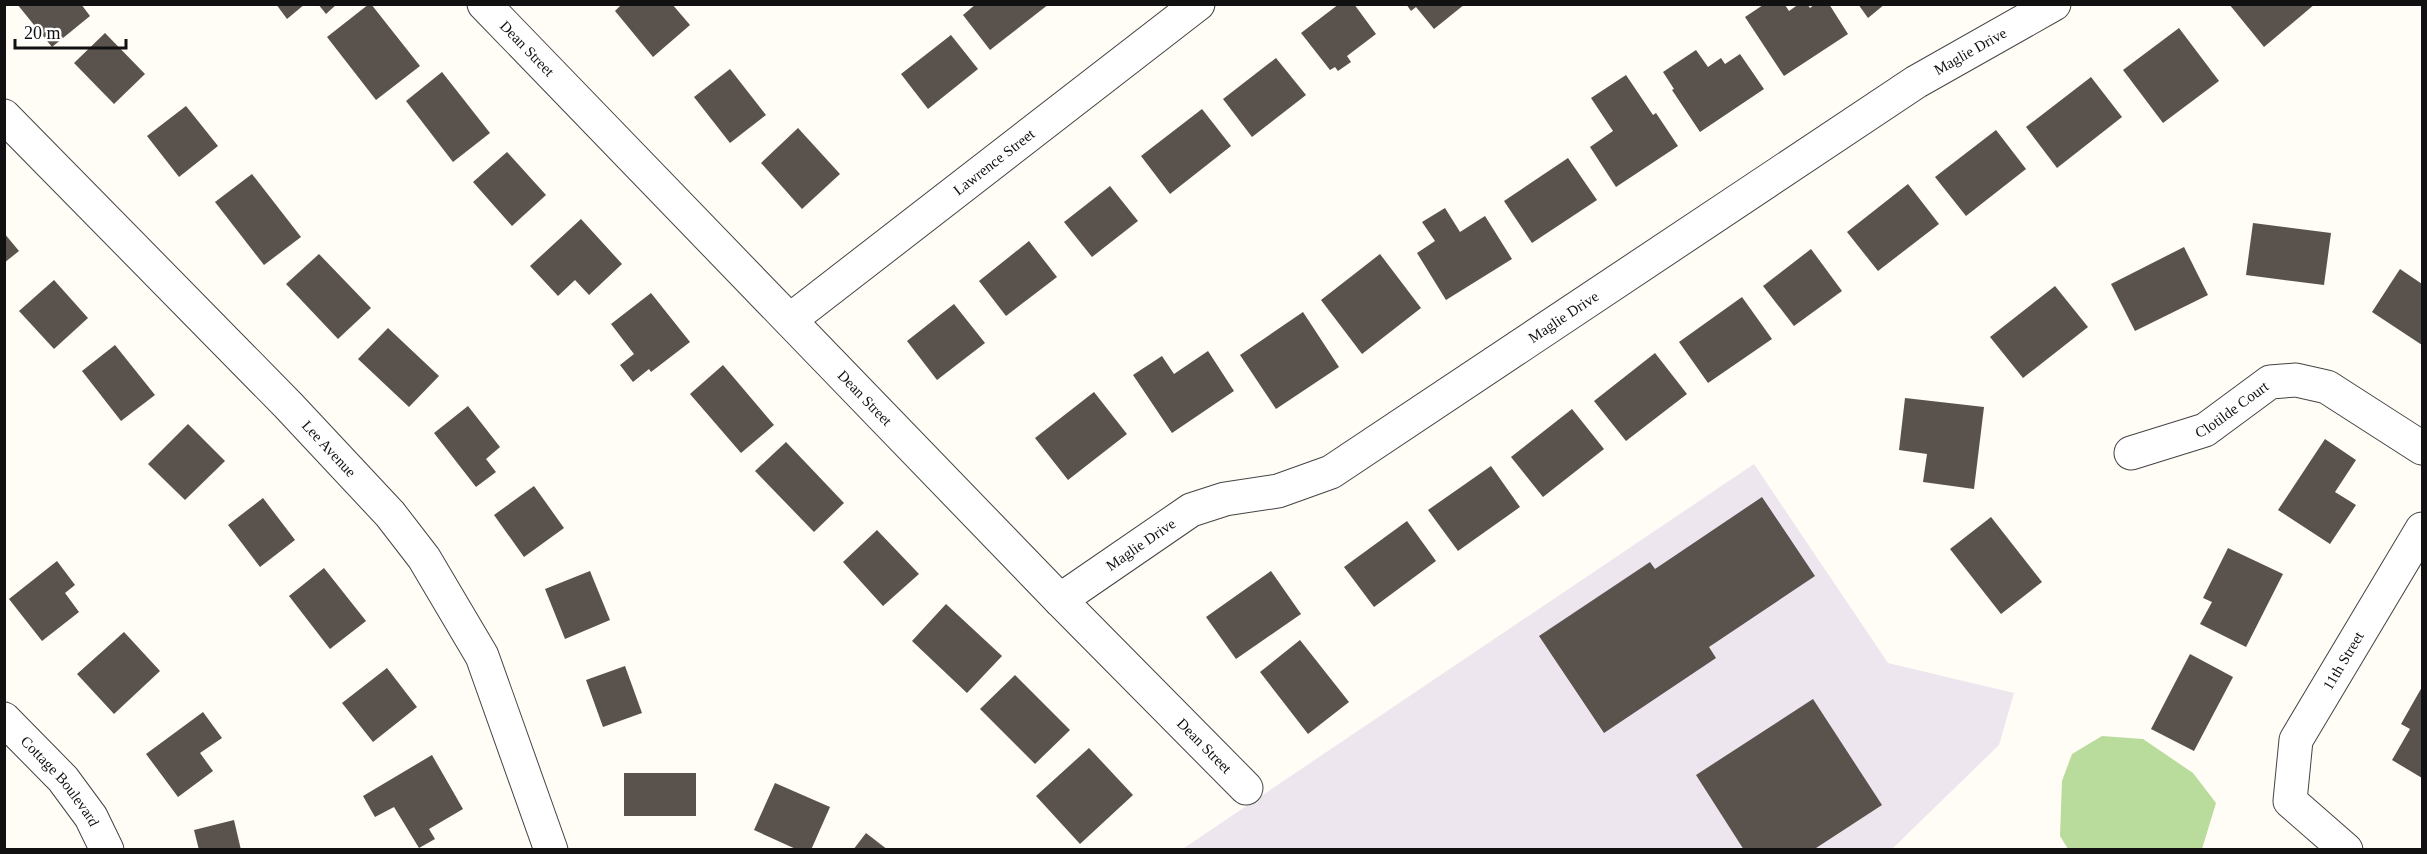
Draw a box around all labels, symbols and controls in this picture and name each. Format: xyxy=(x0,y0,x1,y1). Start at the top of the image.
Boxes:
scale bar xyxy=(15,12,126,50)
street label: Dean Street xyxy=(497,18,558,80)
text: 20 m xyxy=(24,23,61,43)
street label: Maglie Drive xyxy=(1931,24,2010,78)
street label: Lawrence Street xyxy=(950,125,1038,198)
street label: Maglie Drive xyxy=(1526,288,1602,346)
street label: Dean Street xyxy=(835,367,896,430)
street label: Clotilde Court xyxy=(2193,378,2272,441)
street label: Lee Avenue xyxy=(299,417,359,480)
street label: Maglie Drive xyxy=(1103,515,1179,574)
street label: 11th Street xyxy=(2320,628,2367,693)
street label: Dean Street xyxy=(1174,715,1235,777)
street label: Cottage Boulevard xyxy=(18,733,102,829)

